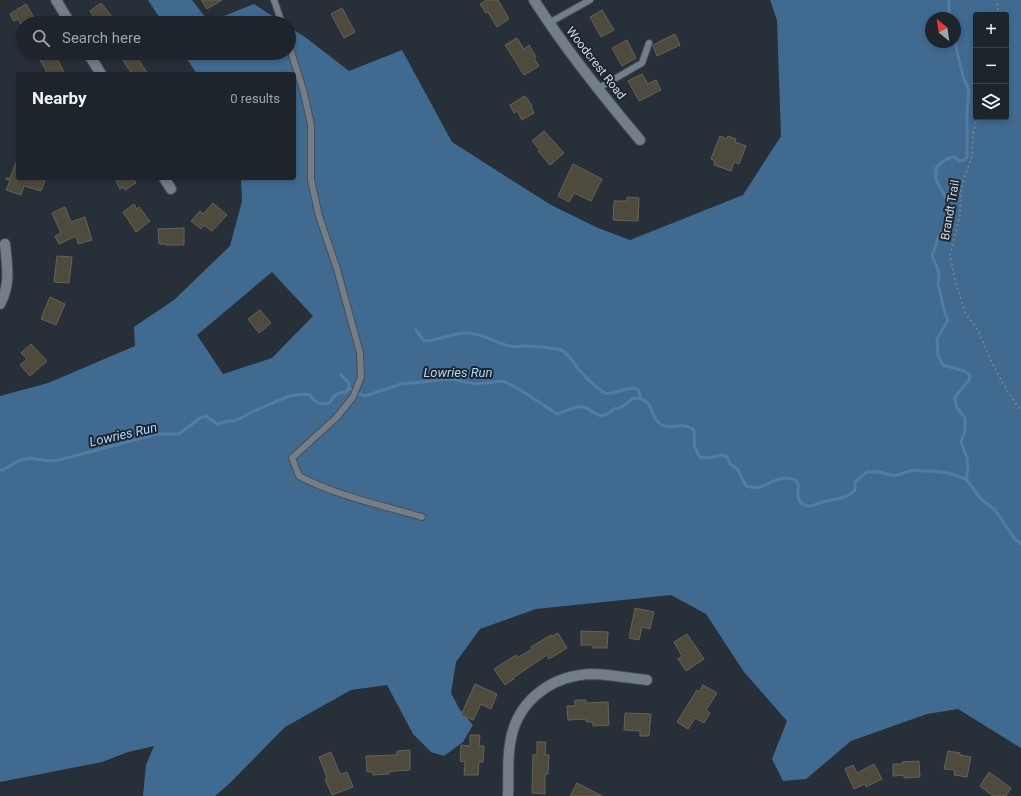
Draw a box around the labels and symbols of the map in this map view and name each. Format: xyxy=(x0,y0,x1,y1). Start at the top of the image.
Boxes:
north arrow xyxy=(925,12,961,48)
street label: Woodcrest Road xyxy=(563,24,629,102)
street label: Brandt Trail xyxy=(938,179,962,241)
water label: Lowries Run xyxy=(424,365,492,380)
water label: Lowries Run xyxy=(88,419,158,450)

